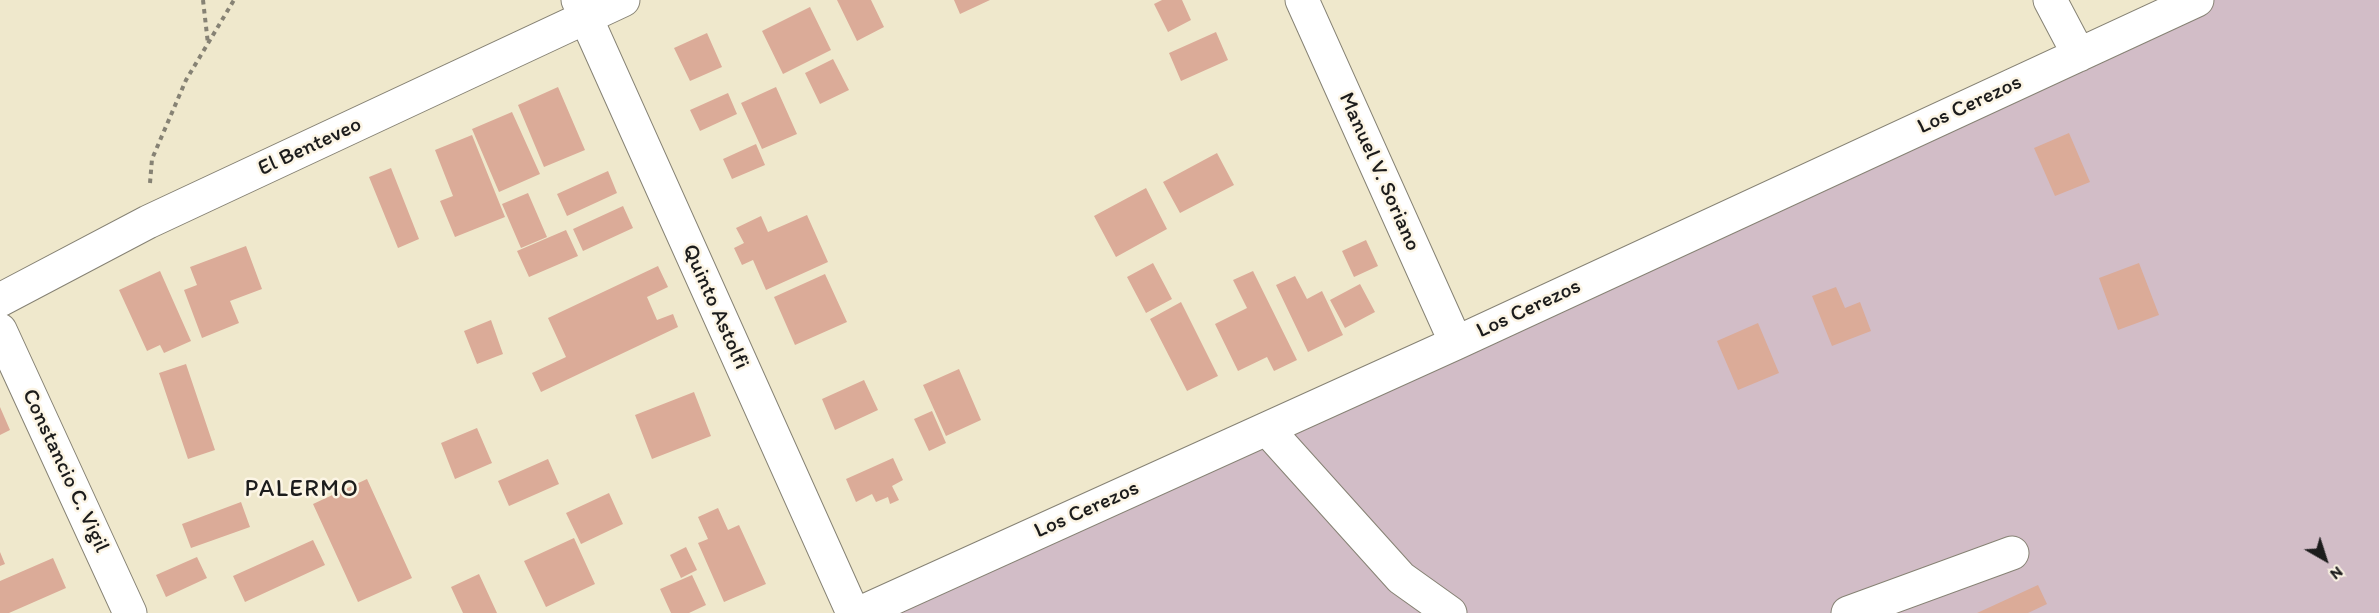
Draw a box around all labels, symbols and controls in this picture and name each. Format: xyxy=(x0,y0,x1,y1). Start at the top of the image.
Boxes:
street label: Los Cerezos xyxy=(1914,69,2026,141)
street label: Manuel V. Soriano xyxy=(1332,89,1426,255)
street label: El Benteveo xyxy=(254,112,366,182)
street label: Quinto Astolfi xyxy=(676,240,754,374)
street label: Los Cerezos xyxy=(1473,273,1585,345)
street label: Constancio C. Vigil xyxy=(16,385,114,557)
street label: Los Cerezos xyxy=(1030,475,1144,545)
district label: PALERMO xyxy=(244,476,360,504)
north arrow xyxy=(2295,529,2355,589)
text: N xyxy=(2326,563,2347,584)

